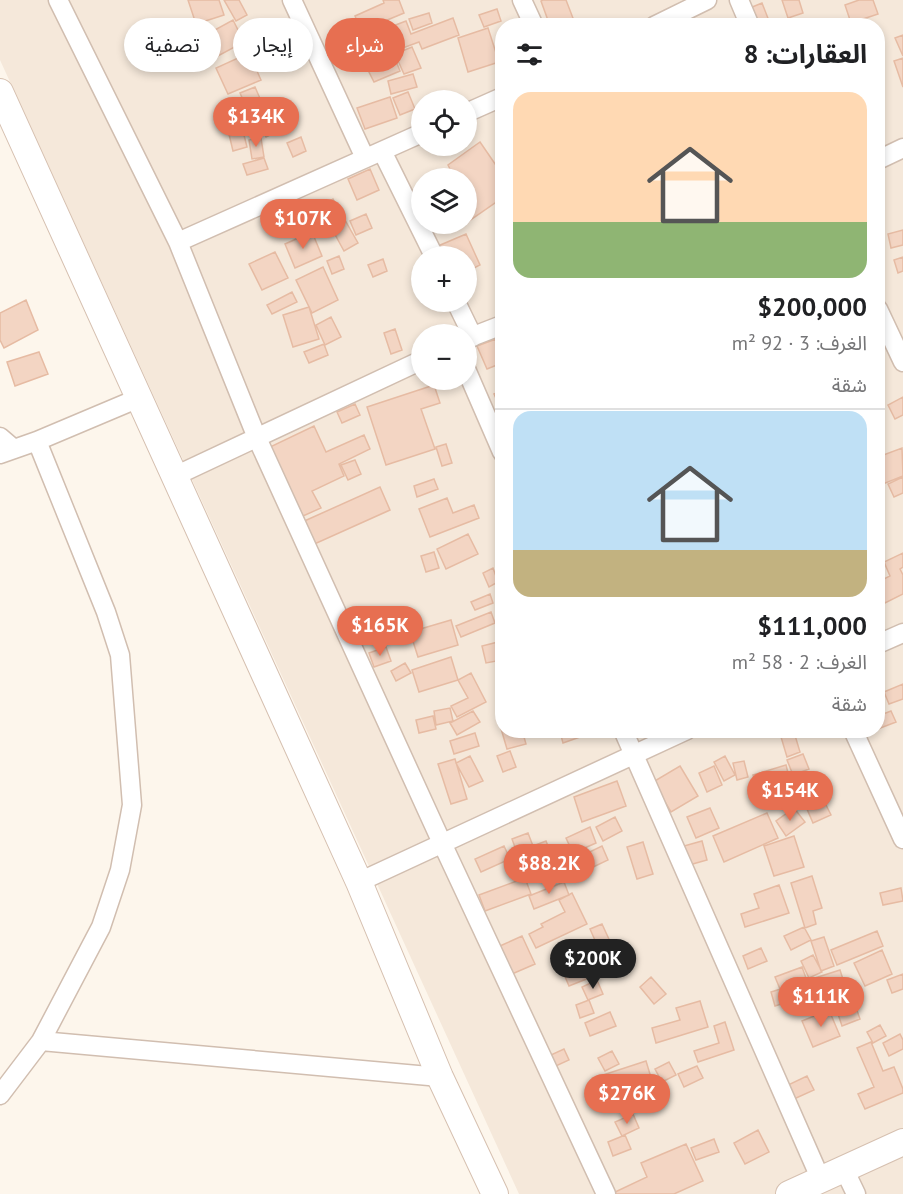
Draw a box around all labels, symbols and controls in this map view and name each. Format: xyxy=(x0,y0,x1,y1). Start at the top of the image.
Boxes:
chip: تصفية xyxy=(124,18,221,72)
chip: إيجار xyxy=(233,18,313,72)
chip: شراء xyxy=(325,18,405,72)
text: العقارات: 8 xyxy=(744,37,867,70)
icon: filters xyxy=(513,38,546,71)
map controls xyxy=(411,90,477,390)
button: locate xyxy=(411,90,477,156)
pin: $134K xyxy=(214,97,298,148)
text: $134K xyxy=(227,103,285,129)
icon: home xyxy=(636,131,744,239)
button: layers xyxy=(411,168,477,234)
pin: $107K xyxy=(261,199,345,250)
text: $107K xyxy=(274,205,332,231)
button: + xyxy=(411,246,477,312)
text: $200,000 xyxy=(757,290,867,323)
button: − xyxy=(411,324,477,390)
text: الغرف: 3 · 92 m² xyxy=(732,330,867,356)
text: شقة xyxy=(832,372,867,398)
icon: home xyxy=(636,450,744,558)
pin: $165K xyxy=(338,606,422,657)
text: $111,000 xyxy=(757,609,867,642)
text: $165K xyxy=(351,612,409,638)
text: الغرف: 2 · 58 m² xyxy=(732,649,867,675)
text: شقة xyxy=(832,691,867,717)
pin: $154K xyxy=(748,771,832,822)
text: $154K xyxy=(761,777,819,803)
pin: $88.2K xyxy=(500,844,598,895)
text: $88.2K xyxy=(518,850,580,876)
pin: $200K xyxy=(551,939,635,990)
text: $200K xyxy=(564,945,622,971)
pin: $111K xyxy=(779,977,863,1028)
text: $111K xyxy=(792,983,850,1009)
pin: $276K xyxy=(585,1074,669,1125)
text: $276K xyxy=(598,1080,656,1106)

